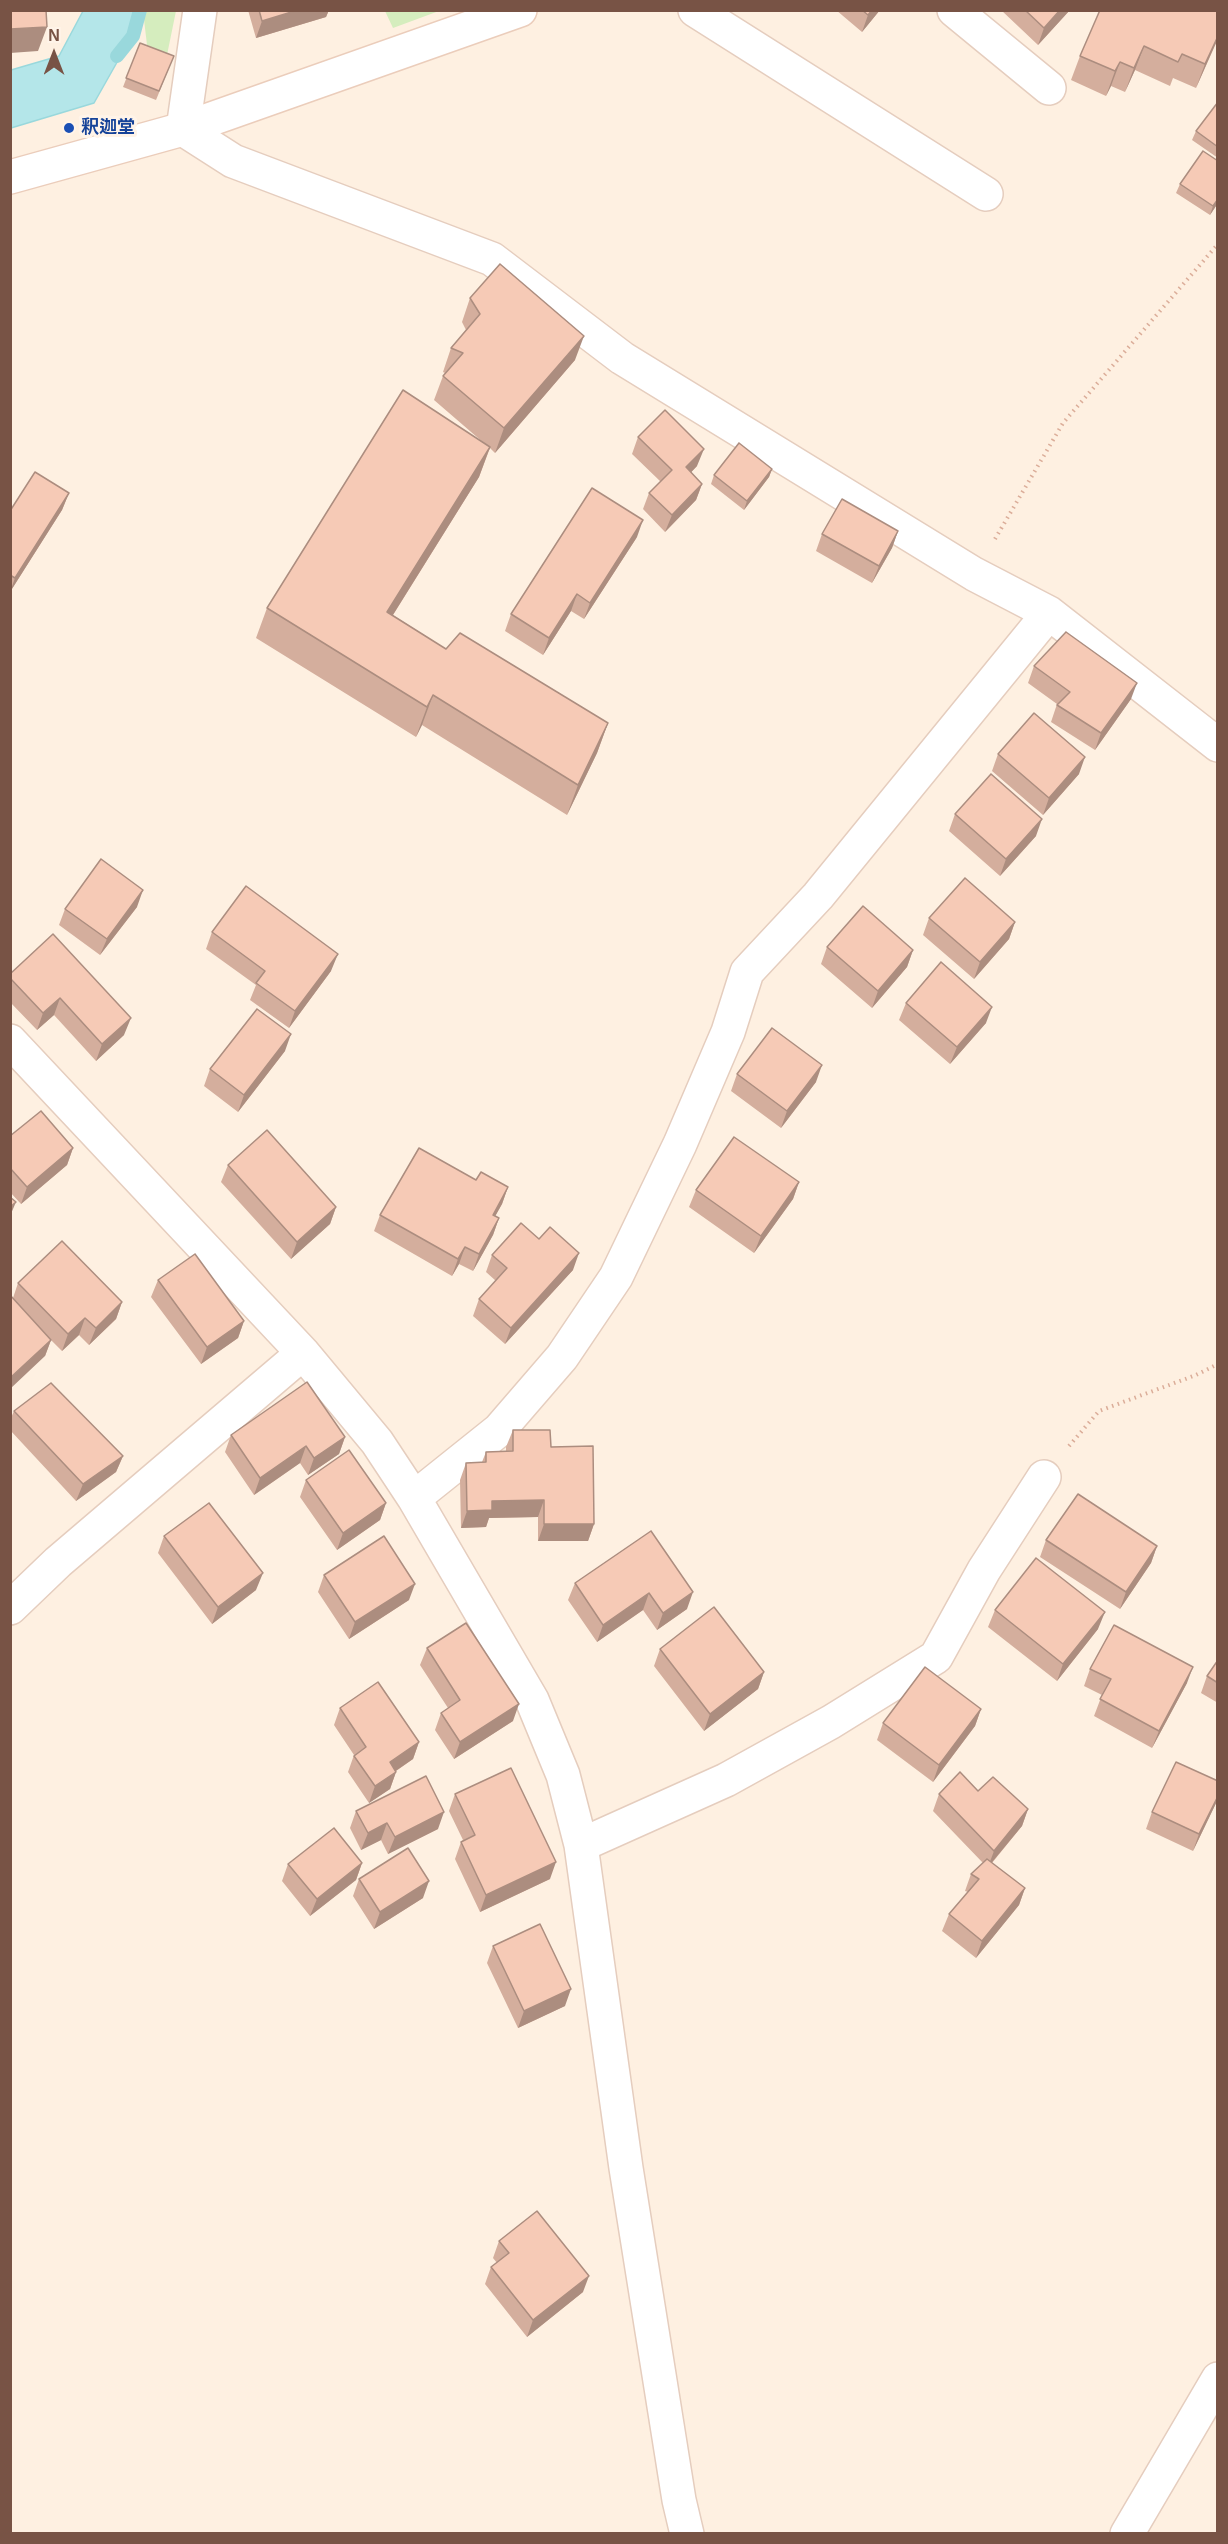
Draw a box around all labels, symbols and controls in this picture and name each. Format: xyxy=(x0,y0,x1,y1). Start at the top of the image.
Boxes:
north arrow xyxy=(24,24,84,84)
text: N xyxy=(48,27,60,44)
place label: 釈迦堂 xyxy=(81,117,135,139)
marker: 釈迦堂 xyxy=(62,121,76,135)

